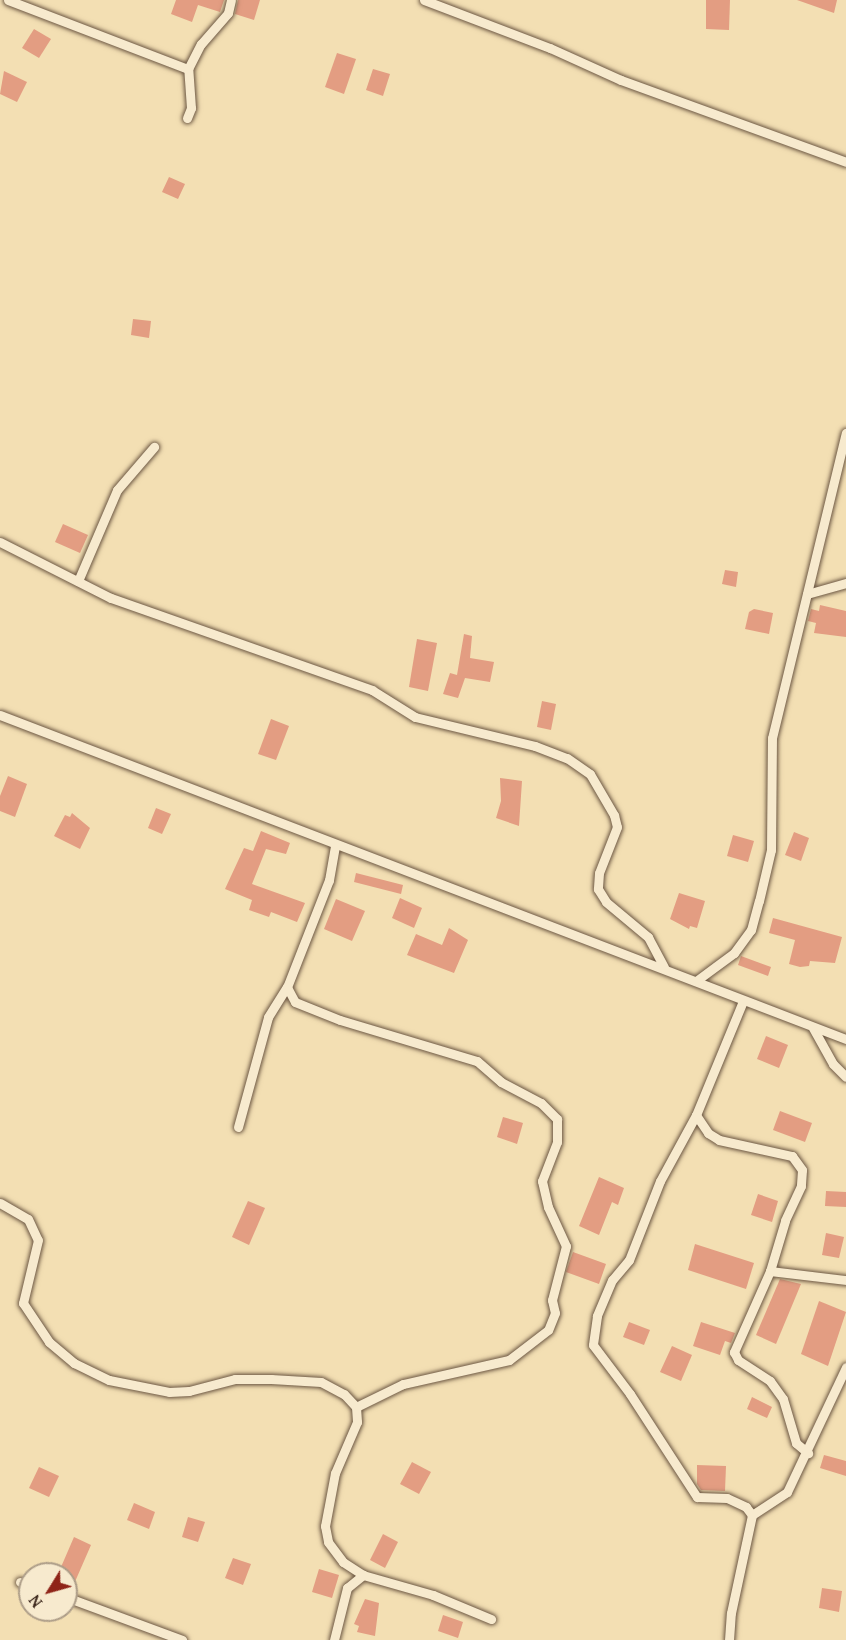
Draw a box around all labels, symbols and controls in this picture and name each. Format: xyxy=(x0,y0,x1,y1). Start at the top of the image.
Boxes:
north arrow xyxy=(18,1562,78,1622)
text: N xyxy=(22,1590,48,1613)

